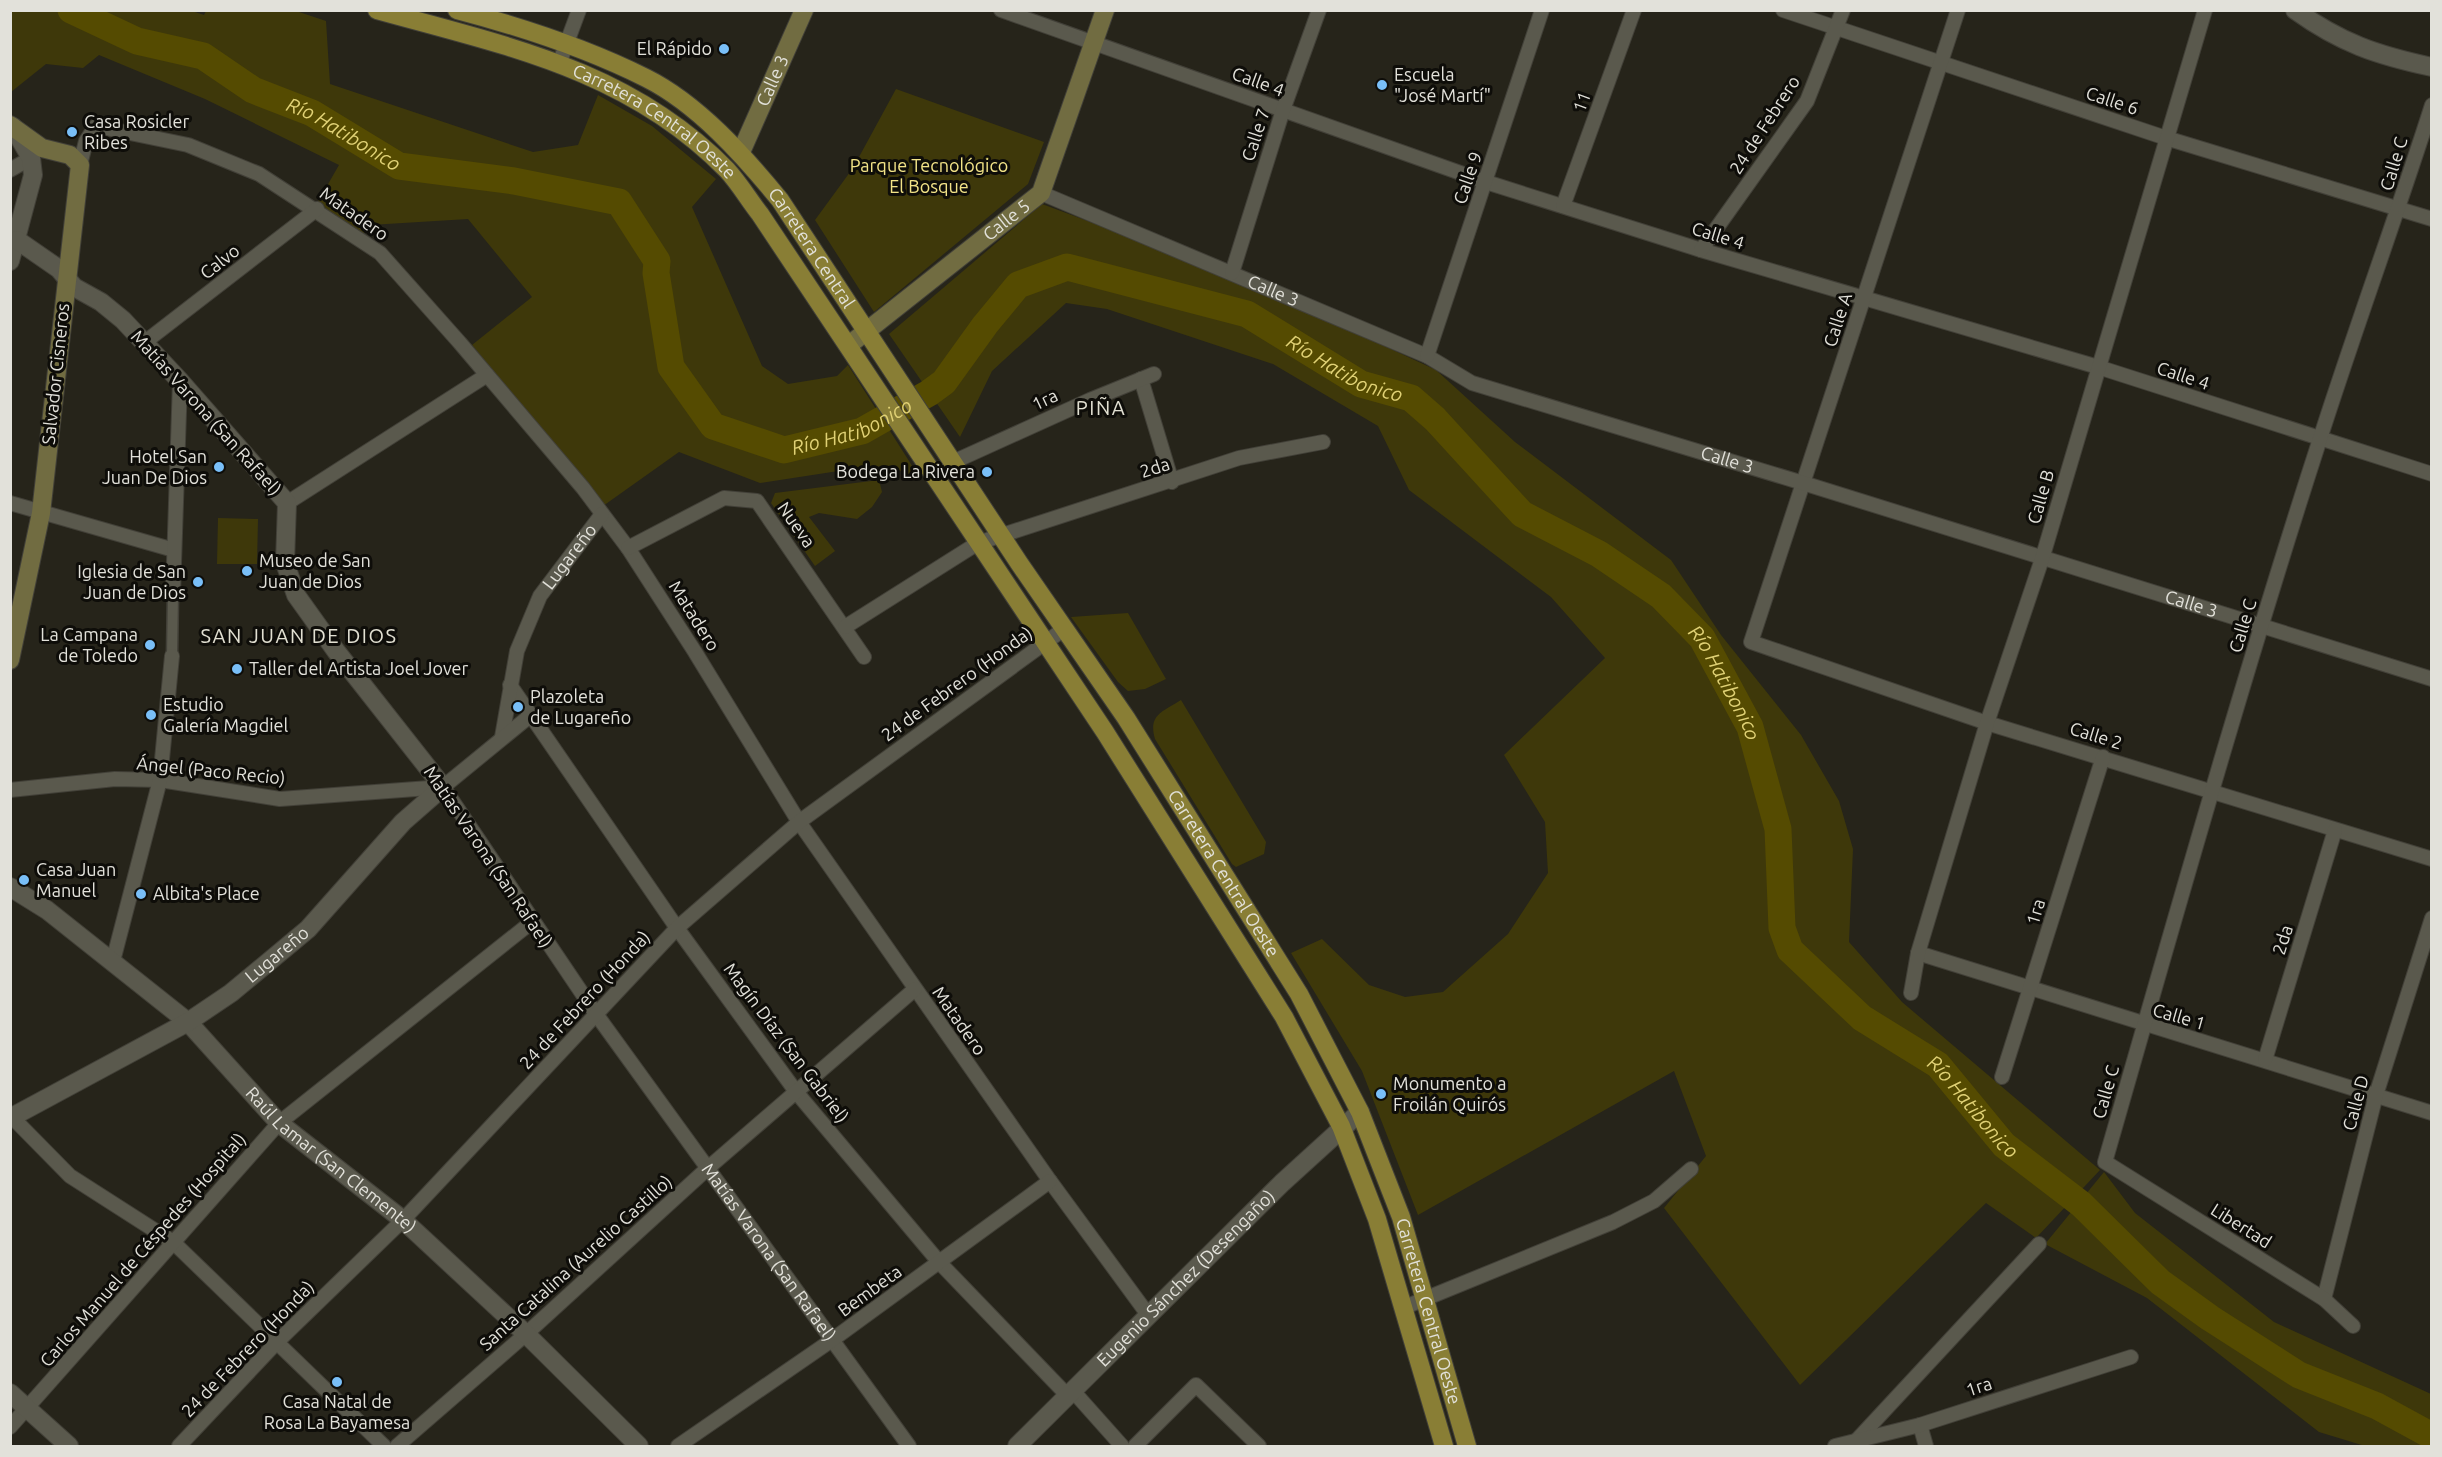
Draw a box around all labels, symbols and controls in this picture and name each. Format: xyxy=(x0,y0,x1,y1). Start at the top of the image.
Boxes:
place label: El Rápido xyxy=(637,38,712,58)
marker: El Rápido xyxy=(717,42,731,56)
street label: Calle 3 xyxy=(752,52,792,109)
street label: Carretera Central Oeste xyxy=(570,60,741,182)
street label: Calle 4 xyxy=(1230,62,1287,100)
place label: Escuela "José Martí" xyxy=(1394,64,1491,105)
street label: 24 de Febrero xyxy=(1725,72,1803,177)
marker: Escuela "José Martí" xyxy=(1375,78,1389,92)
street label: Calle 6 xyxy=(2084,82,2141,118)
street label: 11 xyxy=(1568,89,1594,115)
water label: Río Hatibonico xyxy=(284,92,405,175)
street label: Calle 7 xyxy=(1237,106,1273,163)
place label: Casa Rosicler Ribes xyxy=(84,111,189,152)
marker: Casa Rosicler Ribes xyxy=(65,125,79,139)
street label: Calle C xyxy=(2375,135,2411,193)
street label: Calle 9 xyxy=(1449,149,1485,206)
park label: Parque Tecnológico El Bosque xyxy=(850,155,1008,196)
street label: Matadero xyxy=(316,182,393,244)
street label: Carretera Central xyxy=(765,183,859,312)
street label: Calle 5 xyxy=(979,195,1033,244)
street label: Calle 4 xyxy=(1690,218,1747,252)
street label: Calvo xyxy=(196,240,243,283)
street label: Calle 3 xyxy=(1245,270,1302,310)
street label: Calle A xyxy=(1819,290,1855,349)
street label: Salvador Cisneros xyxy=(38,302,72,446)
street label: Matías Varona (San Rafael) xyxy=(127,326,286,499)
water label: Río Hatibonico xyxy=(1283,329,1406,406)
street label: Calle 4 xyxy=(2155,357,2212,393)
street label: 1ra xyxy=(1028,384,1061,414)
water label: Río Hatibonico xyxy=(789,393,916,459)
district label: PIÑA xyxy=(1076,396,1126,419)
street label: Calle 3 xyxy=(1699,442,1756,476)
place label: Hotel San Juan De Dios xyxy=(102,446,207,487)
street label: 2da xyxy=(1137,453,1172,481)
marker: Hotel San Juan De Dios xyxy=(212,460,226,474)
place label: Bodega La Rivera xyxy=(836,461,975,481)
marker: Bodega La Rivera xyxy=(980,465,994,479)
street label: Calle B xyxy=(2023,467,2057,526)
street label: Nueva xyxy=(774,498,820,551)
street label: Lugareño xyxy=(538,520,600,593)
place label: Museo de San Juan de Dios xyxy=(259,550,371,591)
place label: Iglesia de San Juan de Dios xyxy=(77,561,186,602)
marker: Museo de San Juan de Dios xyxy=(240,564,254,578)
marker: Iglesia de San Juan de Dios xyxy=(191,575,205,589)
street label: Matadero xyxy=(665,577,724,654)
street label: Calle 3 xyxy=(2163,585,2220,621)
street label: Calle C xyxy=(2224,597,2260,655)
water label: Río Hatibonico xyxy=(1684,620,1765,742)
street label: 24 de Febrero (Honda) xyxy=(877,622,1036,745)
place label: La Campana de Toledo xyxy=(40,624,138,665)
district label: SAN JUAN DE DIOS xyxy=(201,624,397,647)
marker: La Campana de Toledo xyxy=(143,638,157,652)
place label: Taller del Artista Joel Jover xyxy=(249,658,469,678)
marker: Taller del Artista Joel Jover xyxy=(230,662,244,676)
place label: Plazoleta de Lugareño xyxy=(530,686,631,727)
place label: Estudio Galería Magdiel xyxy=(163,694,288,735)
marker: Plazoleta de Lugareño xyxy=(511,700,525,714)
marker: Estudio Galería Magdiel xyxy=(144,708,158,722)
street label: Calle 2 xyxy=(2068,718,2125,752)
street label: Ángel (Paco Recio) xyxy=(136,751,287,789)
street label: Matías Varona (San Rafael) xyxy=(420,762,557,951)
street label: Carretera Central Oeste xyxy=(1165,786,1284,960)
place label: Casa Juan Manuel xyxy=(36,859,116,900)
marker: Casa Juan Manuel xyxy=(17,873,31,887)
place label: Albita's Place xyxy=(153,883,260,903)
marker: Albita's Place xyxy=(134,887,148,901)
street label: 1ra xyxy=(2022,896,2048,927)
street label: Lugareño xyxy=(241,922,312,986)
street label: 2da xyxy=(2268,922,2296,957)
street label: 24 de Febrero (Honda) xyxy=(515,926,654,1073)
street label: Magín Díaz (San Gabriel) xyxy=(719,959,853,1127)
street label: Matadero xyxy=(929,982,991,1059)
street label: Calle 1 xyxy=(2151,999,2208,1033)
water label: Río Hatibonico xyxy=(1924,1050,2023,1163)
street label: Calle C xyxy=(2088,1063,2122,1121)
place label: Monumento a Froilán Quirós xyxy=(1393,1073,1506,1115)
street label: Calle D xyxy=(2338,1073,2372,1133)
street label: Raúl Lamar (San Clemente) xyxy=(242,1082,421,1237)
marker: Monumento a Froilán Quirós xyxy=(1374,1087,1388,1101)
street label: Carlos Manuel de Céspedes (Hospital) xyxy=(35,1128,250,1371)
street label: Matías Varona (San Rafael) xyxy=(698,1159,840,1345)
street label: Santa Catalina (Aurelio Castillo) xyxy=(475,1171,676,1355)
street label: Eugenio Sánchez (Desengaño) xyxy=(1092,1185,1279,1370)
street label: Libertad xyxy=(2208,1199,2276,1252)
street label: Carretera Central Oeste xyxy=(1393,1215,1465,1406)
street label: Bembeta xyxy=(834,1260,905,1320)
street label: 24 de Febrero (Honda) xyxy=(177,1276,318,1421)
street label: 1ra xyxy=(1963,1372,1994,1400)
marker: Casa Natal de Rosa La Bayamesa xyxy=(330,1375,344,1389)
place label: Casa Natal de Rosa La Bayamesa xyxy=(264,1391,410,1432)

